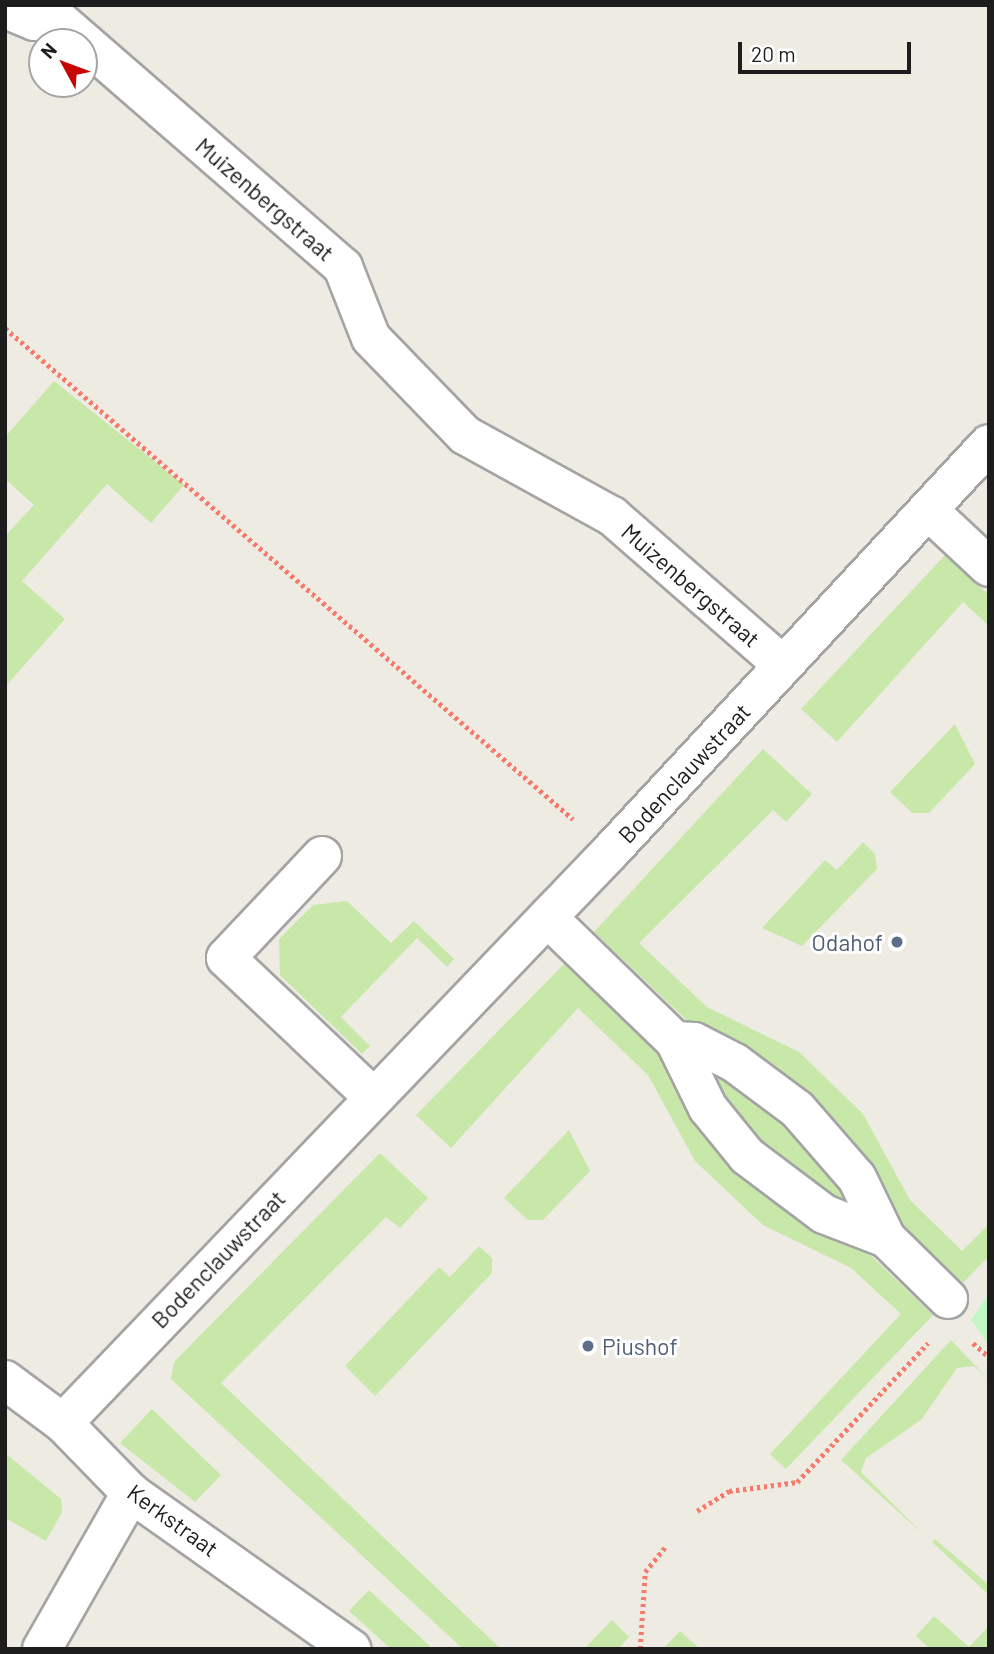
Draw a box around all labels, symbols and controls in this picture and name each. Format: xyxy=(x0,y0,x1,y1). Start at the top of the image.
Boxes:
north arrow xyxy=(28,28,98,98)
scale bar xyxy=(742,28,915,72)
text: N xyxy=(35,38,61,63)
text: 20 m xyxy=(751,41,796,66)
street label: Muizenbergstraat xyxy=(190,132,340,266)
street label: Muizenbergstraat xyxy=(616,518,766,652)
street label: Bodenclauwstraat xyxy=(612,697,756,849)
place label: Odahof xyxy=(812,928,883,956)
marker: Odahof xyxy=(889,934,905,950)
street label: Bodenclauwstraat xyxy=(145,1184,291,1334)
place label: Piushof xyxy=(602,1332,678,1360)
marker: Piushof xyxy=(580,1338,596,1354)
street label: Kerkstraat xyxy=(122,1478,224,1562)

